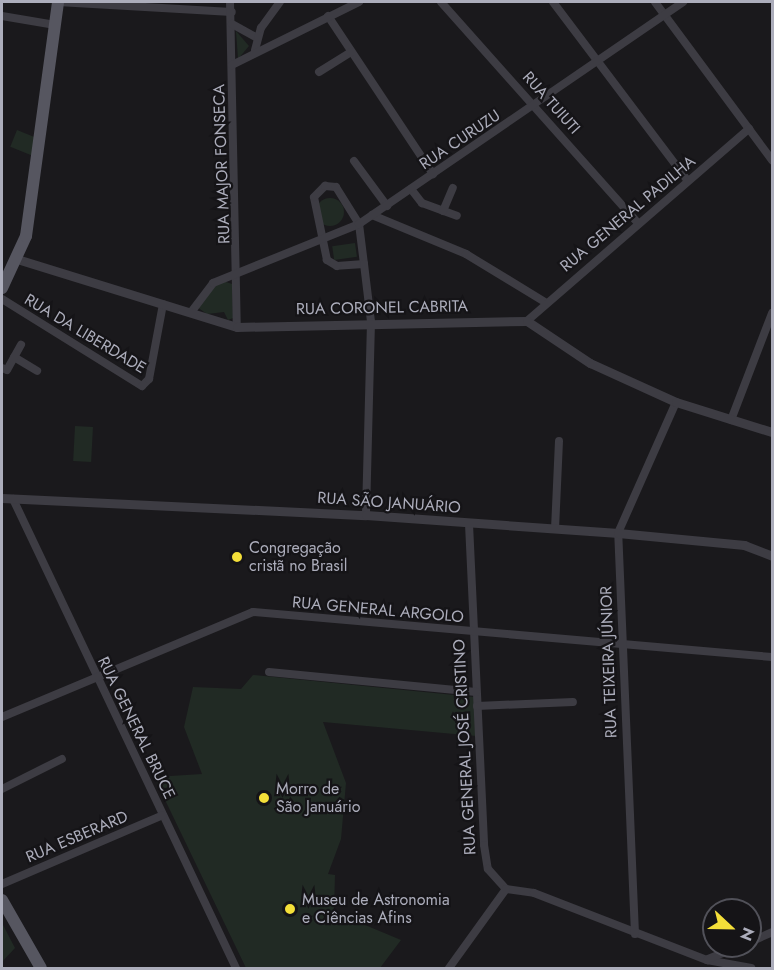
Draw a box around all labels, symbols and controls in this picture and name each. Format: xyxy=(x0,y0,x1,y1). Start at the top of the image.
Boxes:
street label: RUA TUIUTI xyxy=(518,68,584,138)
street label: RUA MAJOR FONSECA xyxy=(210,84,234,244)
street label: RUA CURUZU xyxy=(416,106,504,174)
street label: RUA GENERAL PADILHA xyxy=(557,152,699,276)
street label: RUA DA LIBERDADE xyxy=(21,290,149,378)
street label: RUA CORONEL CABRITA xyxy=(296,297,468,319)
street label: RUA SÃO JANUÁRIO xyxy=(317,488,461,518)
place label: Congregação cristã no Brasil xyxy=(249,538,347,576)
marker: Congregação cristã no Brasil xyxy=(230,550,244,564)
street label: RUA TEIXEIRA JÚNIOR xyxy=(597,586,621,738)
street label: RUA GENERAL ARGOLO xyxy=(291,593,465,627)
street label: RUA GENERAL JOSÉ CRISTINO xyxy=(450,639,480,855)
street label: RUA GENERAL BRUCE xyxy=(93,654,179,802)
place label: Morro de São Januário xyxy=(276,779,361,817)
marker: Morro de São Januário xyxy=(257,791,271,805)
street label: RUA ESBERARD xyxy=(23,807,131,867)
place label: Museu de Astronomia e Ciências Afins xyxy=(302,890,450,928)
north arrow xyxy=(702,898,762,958)
marker: Museu de Astronomia e Ciências Afins xyxy=(283,902,297,916)
text: N xyxy=(734,924,760,944)

